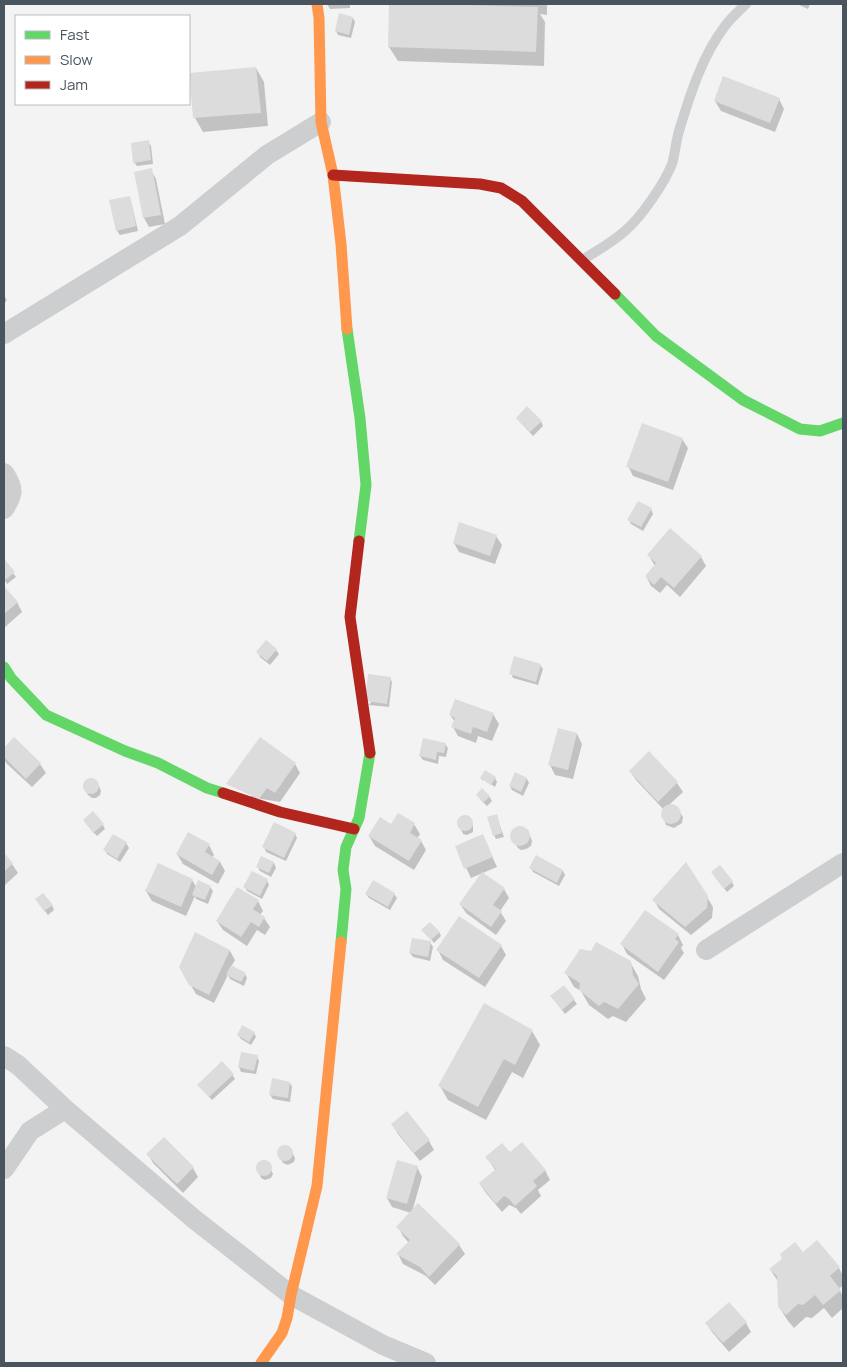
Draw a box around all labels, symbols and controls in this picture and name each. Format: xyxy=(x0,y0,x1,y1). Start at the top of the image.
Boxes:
legend xyxy=(15,15,190,105)
text: Fast xyxy=(60,24,89,45)
text: Slow xyxy=(60,49,93,70)
text: Jam xyxy=(60,74,88,95)

